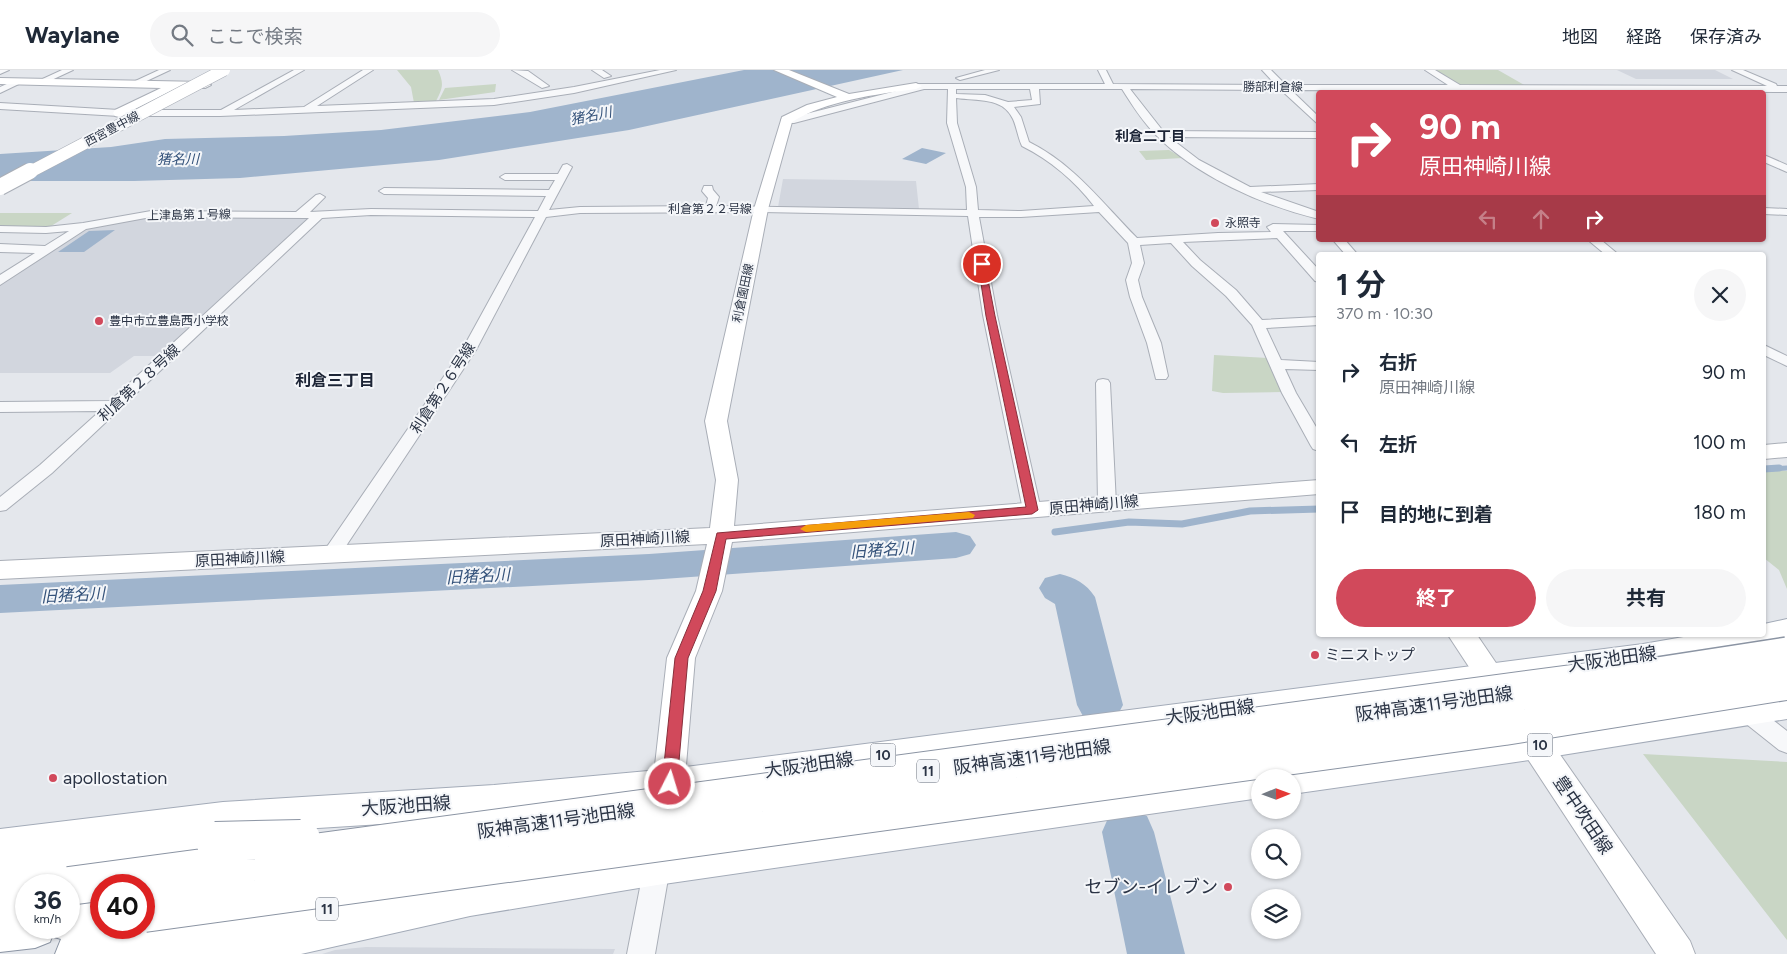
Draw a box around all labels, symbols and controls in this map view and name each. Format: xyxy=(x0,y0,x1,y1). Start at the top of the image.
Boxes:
search box xyxy=(150,12,500,57)
text: Waylane xyxy=(25,20,120,49)
icon: search xyxy=(168,21,196,49)
text: ここで検索 xyxy=(208,25,303,48)
text: 地図 xyxy=(1562,26,1598,48)
text: 経路 xyxy=(1626,26,1662,48)
text: 保存済み xyxy=(1690,26,1762,48)
street label: 勝部利倉線 xyxy=(1243,80,1303,94)
water label: 猪名川 xyxy=(569,103,615,128)
text: 90 m xyxy=(1419,106,1501,148)
street label: 西宮豊中線 xyxy=(82,109,142,149)
icon: right xyxy=(1336,110,1401,175)
district label: 利倉二丁目 xyxy=(1115,128,1185,145)
water label: 猪名川 xyxy=(157,151,201,168)
text: 原田神崎川線 xyxy=(1419,153,1551,180)
street label: 利倉第２２号線 xyxy=(668,202,752,216)
icon: left xyxy=(1474,205,1502,233)
icon: ahead xyxy=(1527,205,1555,233)
icon: right xyxy=(1580,205,1608,233)
street label: 上津島第１号線 xyxy=(147,207,231,223)
place label: 永照寺 xyxy=(1225,216,1261,230)
marker: 永照寺 xyxy=(1209,217,1221,229)
pin xyxy=(961,243,1003,285)
icon: arrive xyxy=(968,250,996,278)
street label: 利倉園田線 xyxy=(730,262,756,324)
text: 1 分 xyxy=(1336,266,1386,303)
button: close xyxy=(1694,269,1746,321)
text: 370 m · 10:30 xyxy=(1336,304,1433,323)
place label: 豊中市立豊島西小学校 xyxy=(109,314,229,328)
marker: 豊中市立豊島西小学校 xyxy=(93,315,105,327)
street label: 利倉第２６号線 xyxy=(407,339,479,437)
street label: 利倉第２８号線 xyxy=(94,341,184,425)
text: 右折 xyxy=(1379,351,1417,374)
icon: right xyxy=(1336,358,1364,386)
text: 90 m xyxy=(1702,361,1746,384)
district label: 利倉三丁目 xyxy=(295,371,375,390)
text: 原田神崎川線 xyxy=(1379,378,1475,397)
icon: left xyxy=(1336,428,1364,456)
text: 100 m xyxy=(1693,431,1746,454)
text: 左折 xyxy=(1379,433,1417,456)
street label: 原田神崎川線 xyxy=(1048,492,1140,518)
icon: arrive xyxy=(1336,498,1364,526)
text: 180 m xyxy=(1693,501,1746,524)
text: 目的地に到着 xyxy=(1379,503,1493,526)
street label: 原田神崎川線 xyxy=(600,528,690,550)
water label: 旧猪名川 xyxy=(849,538,917,562)
street label: 原田神崎川線 xyxy=(195,548,285,570)
water label: 旧猪名川 xyxy=(446,565,512,587)
button: 終了 xyxy=(1336,569,1536,627)
button: 共有 xyxy=(1546,569,1746,627)
water label: 旧猪名川 xyxy=(41,584,107,606)
street label: 大阪池田線 xyxy=(1566,642,1658,676)
place label: ミニストップ xyxy=(1325,646,1415,664)
marker: ミニストップ xyxy=(1309,649,1321,661)
street label: 阪神高速11号池田線 xyxy=(1354,682,1514,726)
street label: 大阪池田線 xyxy=(1164,695,1256,729)
road number: 10 xyxy=(1528,734,1552,756)
street label: 阪神高速11号池田線 xyxy=(952,735,1112,779)
road number: 10 xyxy=(870,744,896,766)
street label: 大阪池田線 xyxy=(763,748,855,782)
position arrow xyxy=(643,757,695,809)
road number: 11 xyxy=(917,759,939,782)
place label: apollostation xyxy=(63,767,167,789)
north arrow xyxy=(1251,769,1301,819)
map controls xyxy=(1251,769,1301,939)
marker: apollostation xyxy=(47,772,59,784)
street label: 豊中吹田線 xyxy=(1549,772,1617,858)
street label: 大阪池田線 xyxy=(360,792,452,820)
street label: 阪神高速11号池田線 xyxy=(476,799,636,843)
button: search xyxy=(1251,829,1301,879)
speed limit sign: 40 xyxy=(90,874,155,939)
place label: セブン-イレブン xyxy=(1084,876,1218,898)
marker: セブン-イレブン xyxy=(1222,881,1234,893)
text: 36 xyxy=(33,885,62,915)
button: layers xyxy=(1251,889,1301,939)
road number: 11 xyxy=(316,898,338,921)
text: km/h xyxy=(34,912,61,926)

